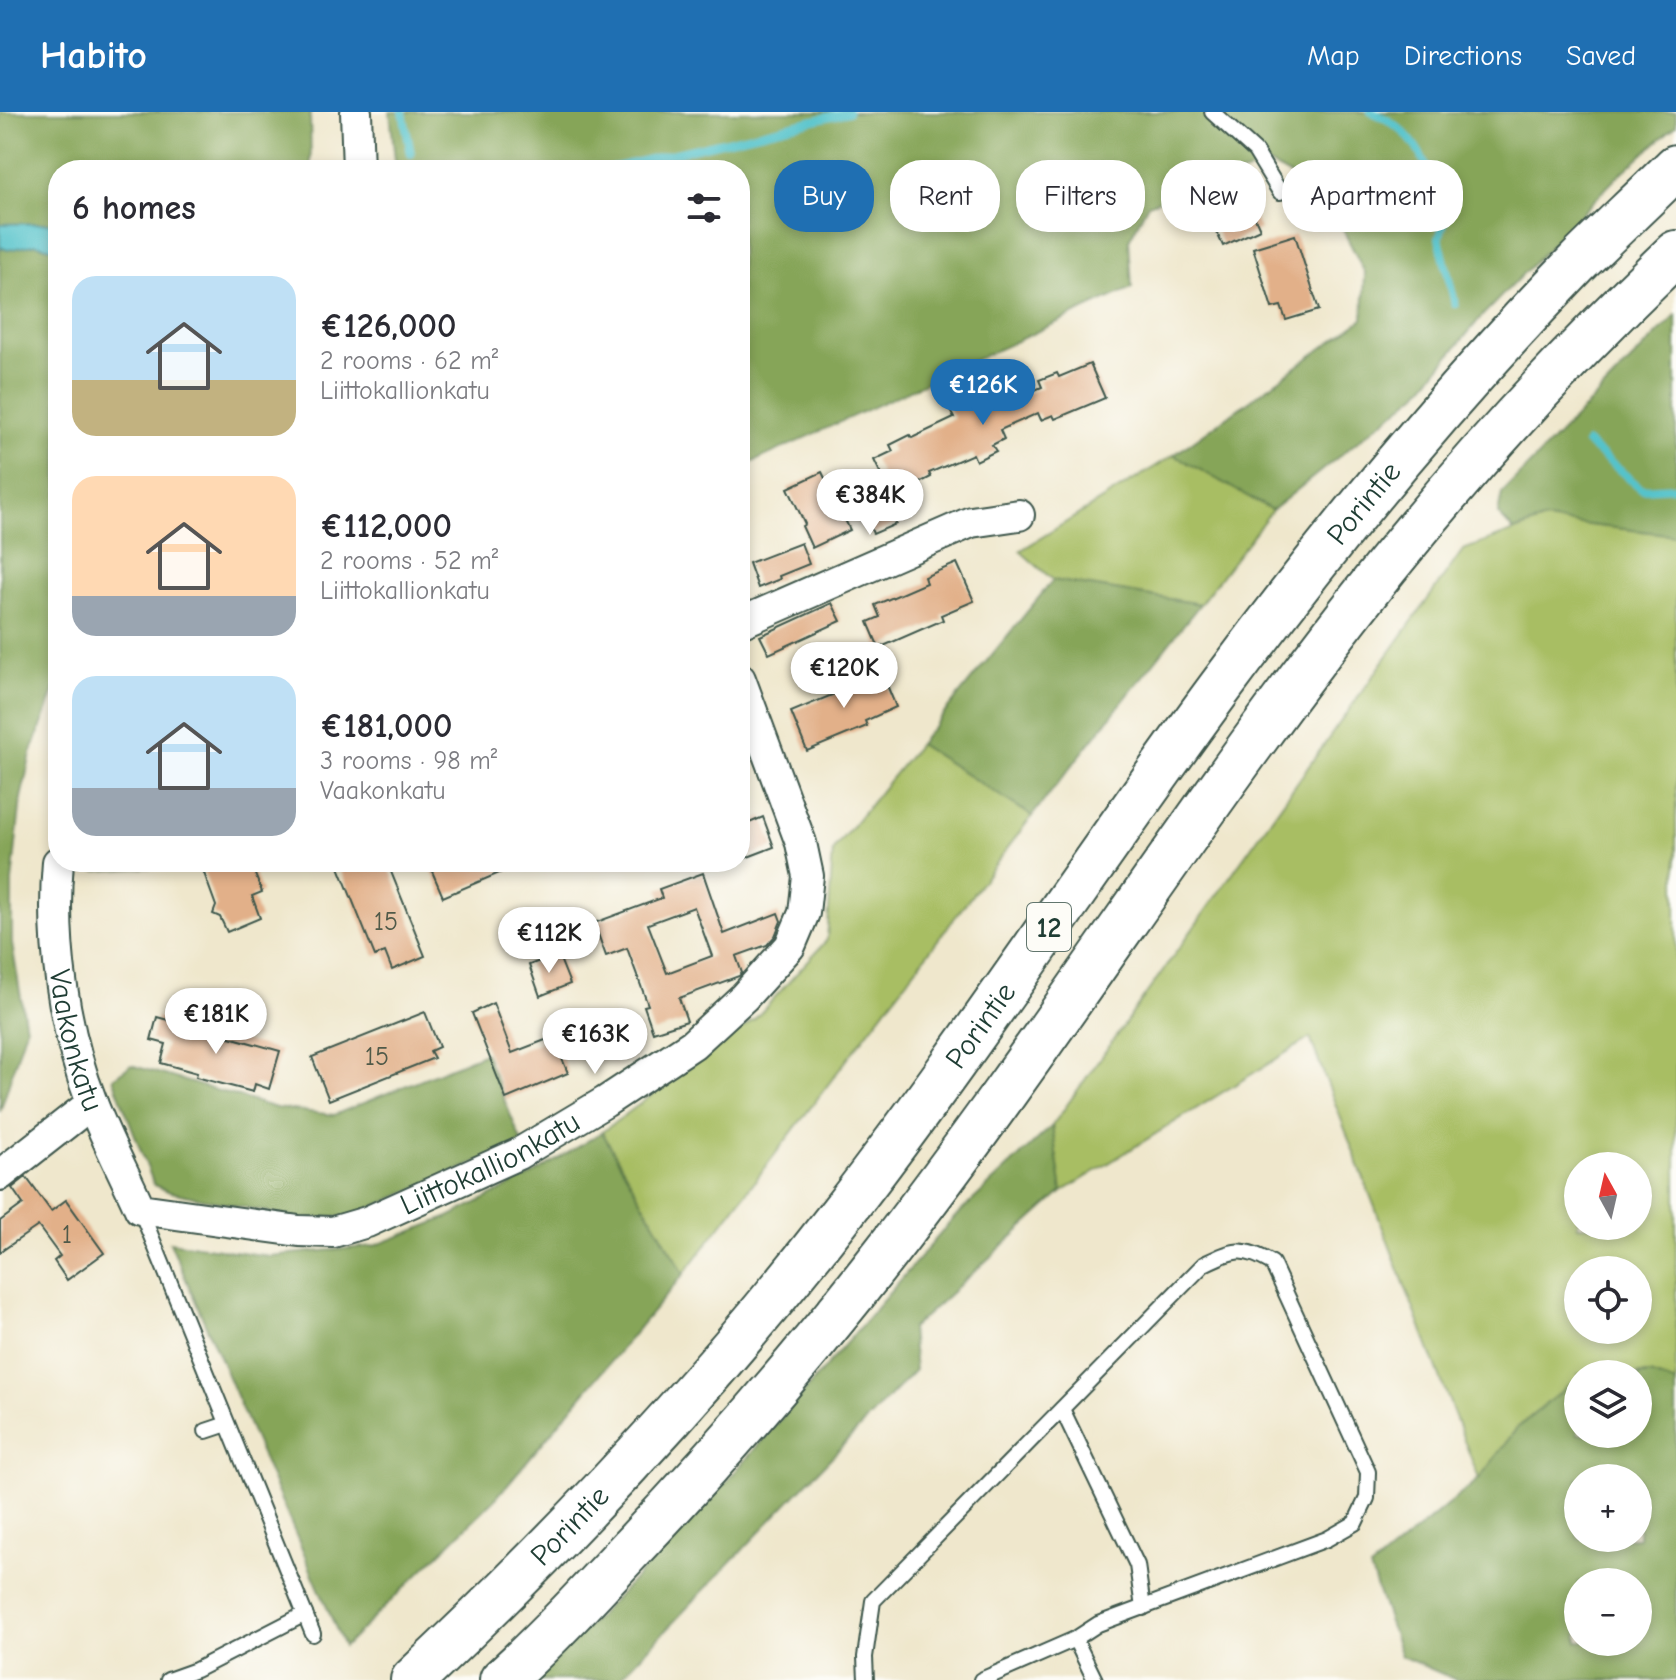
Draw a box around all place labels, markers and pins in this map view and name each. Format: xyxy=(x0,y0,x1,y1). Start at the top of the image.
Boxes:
pin: €126K xyxy=(927,359,1039,427)
pin: €384K xyxy=(814,469,926,537)
pin: €120K xyxy=(788,642,900,710)
pin: €112K xyxy=(493,907,605,975)
pin: €181K xyxy=(160,988,272,1056)
pin: €163K xyxy=(539,1008,651,1076)

